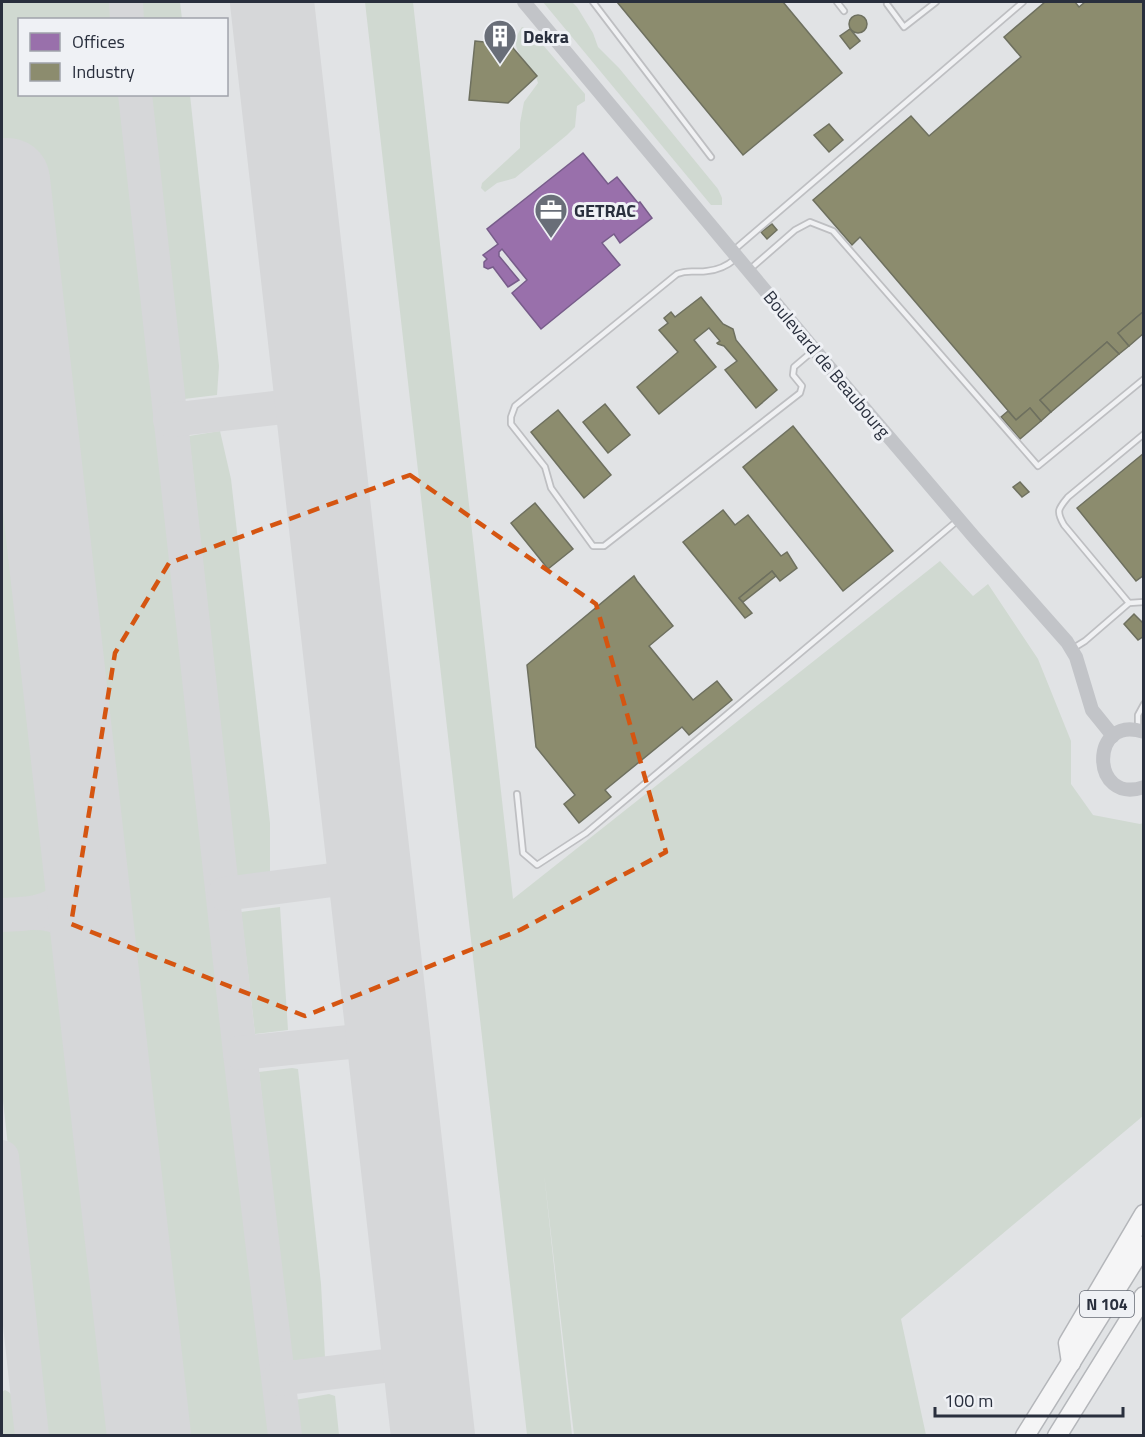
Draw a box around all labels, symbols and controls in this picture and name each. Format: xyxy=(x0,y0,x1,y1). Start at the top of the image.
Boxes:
legend xyxy=(18,18,228,96)
building icon: Dekra xyxy=(482,18,518,65)
place label: Dekra xyxy=(523,23,569,50)
text: Offices xyxy=(72,28,125,55)
text: Industry xyxy=(72,58,135,85)
office icon: GETRAC xyxy=(533,192,569,239)
place label: GETRAC xyxy=(574,197,636,224)
street label: Boulevard de Beaubourg xyxy=(757,284,897,444)
road number: N 104 xyxy=(1080,1291,1134,1317)
scale bar xyxy=(935,1380,1122,1418)
text: 100 m xyxy=(944,1387,993,1414)

